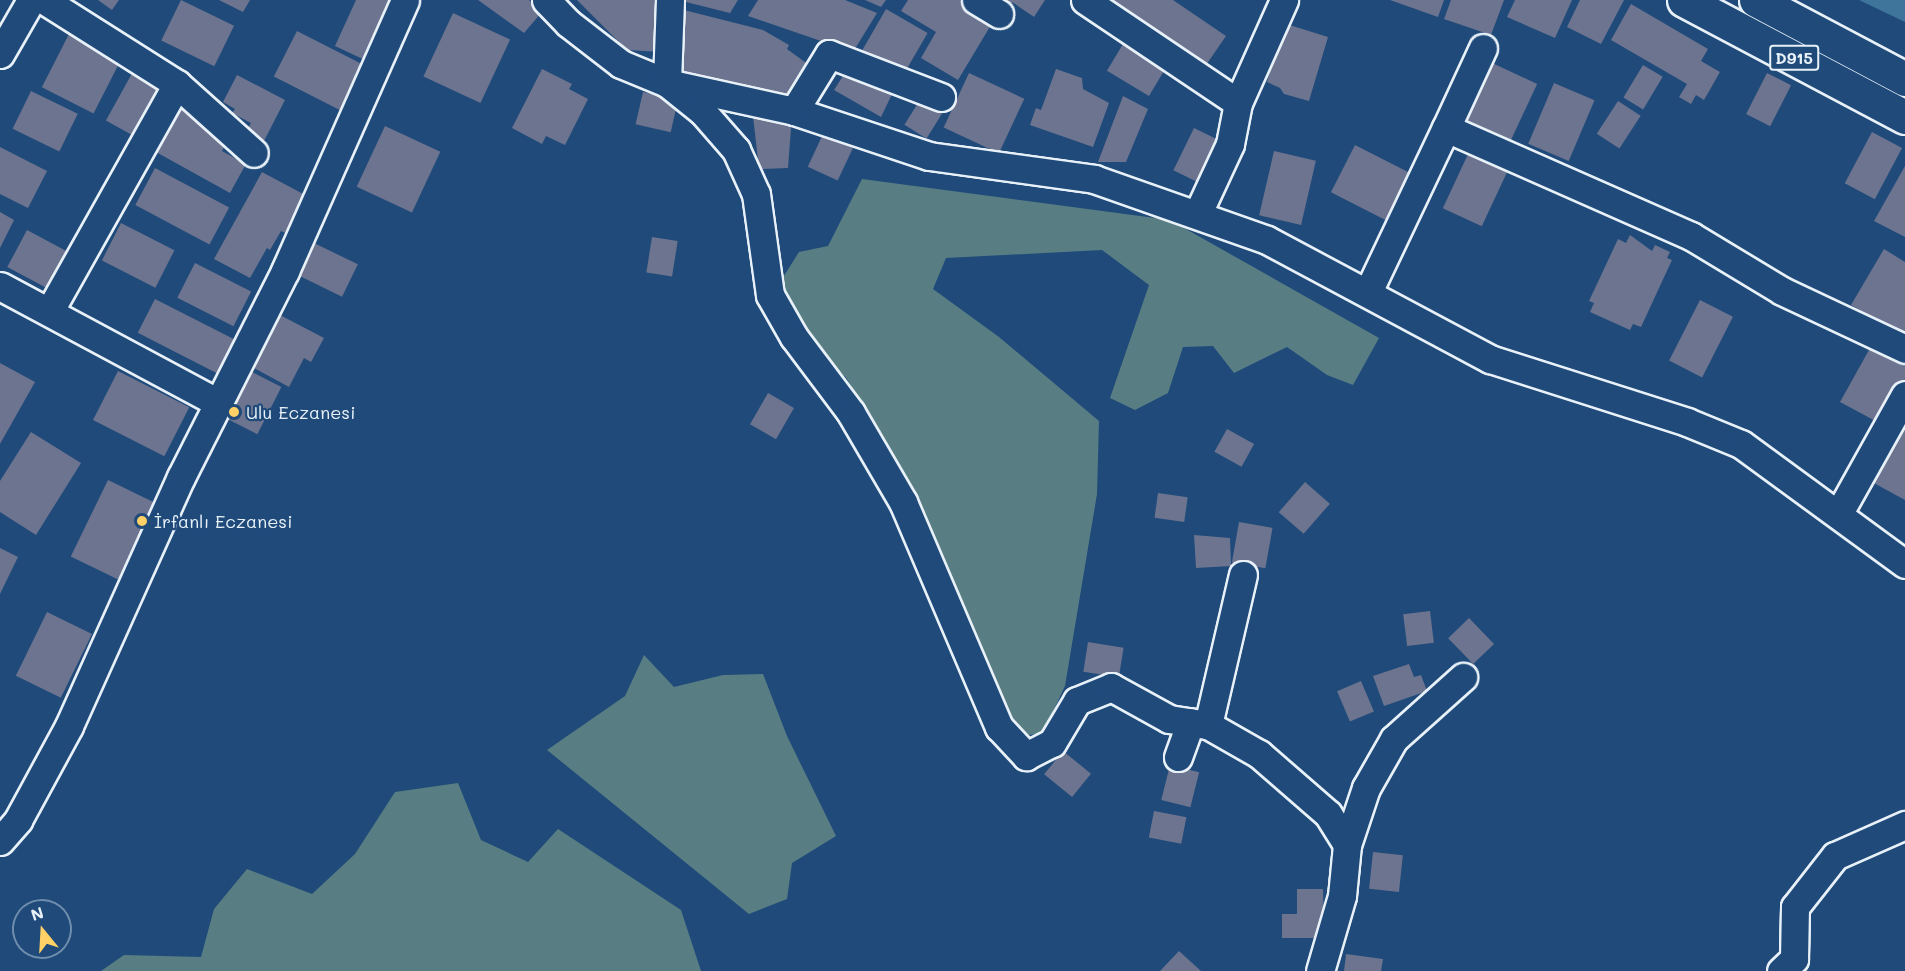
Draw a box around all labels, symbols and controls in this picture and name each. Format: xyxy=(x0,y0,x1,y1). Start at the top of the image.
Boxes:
road number: D915 xyxy=(1768,45,1820,71)
place label: Ulu Eczanesi xyxy=(246,401,356,423)
marker: Ulu Eczanesi xyxy=(227,405,241,419)
place label: İrfanlı Eczanesi xyxy=(154,510,293,532)
marker: İrfanlı Eczanesi xyxy=(135,514,149,528)
north arrow xyxy=(12,899,72,959)
text: N xyxy=(28,901,46,925)

